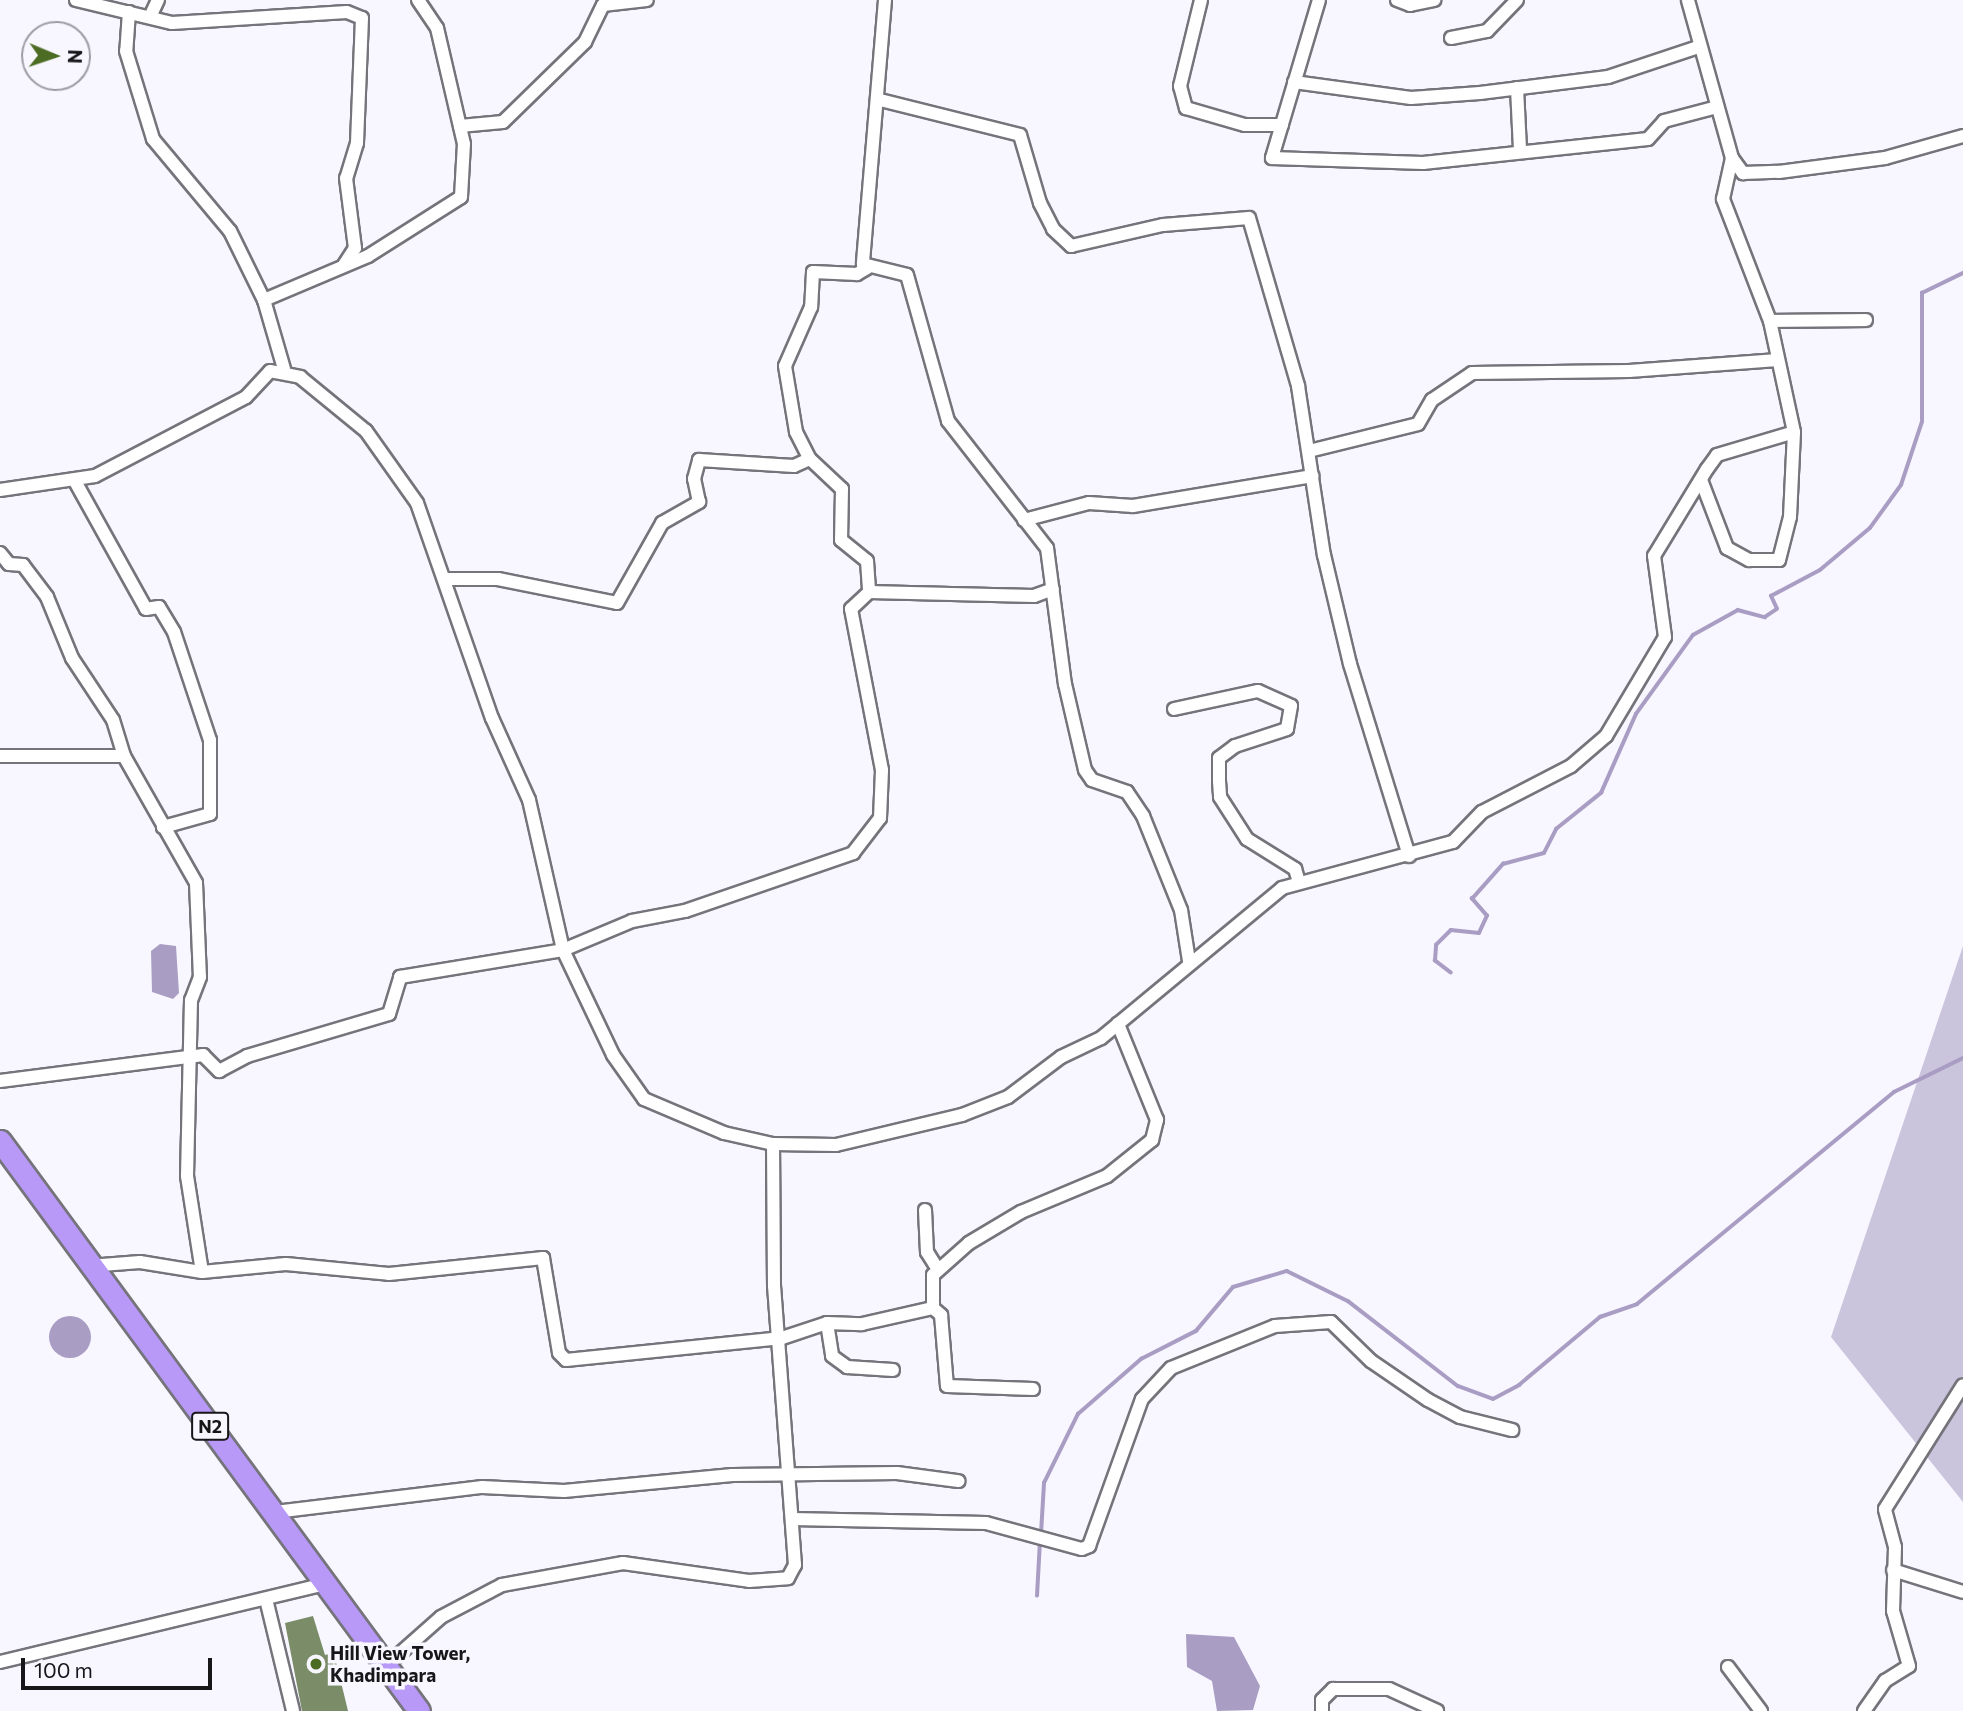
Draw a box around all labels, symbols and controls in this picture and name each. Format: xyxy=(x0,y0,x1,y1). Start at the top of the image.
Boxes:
north arrow xyxy=(21,21,91,91)
text: N xyxy=(64,49,87,64)
road number: N2 xyxy=(191,1412,229,1441)
place label: Hill View Tower, Khadimpara xyxy=(330,1642,470,1686)
scale bar xyxy=(24,1644,215,1688)
marker: Hill View Tower, Khadimpara xyxy=(308,1656,324,1672)
text: 100 m xyxy=(34,1657,93,1682)

